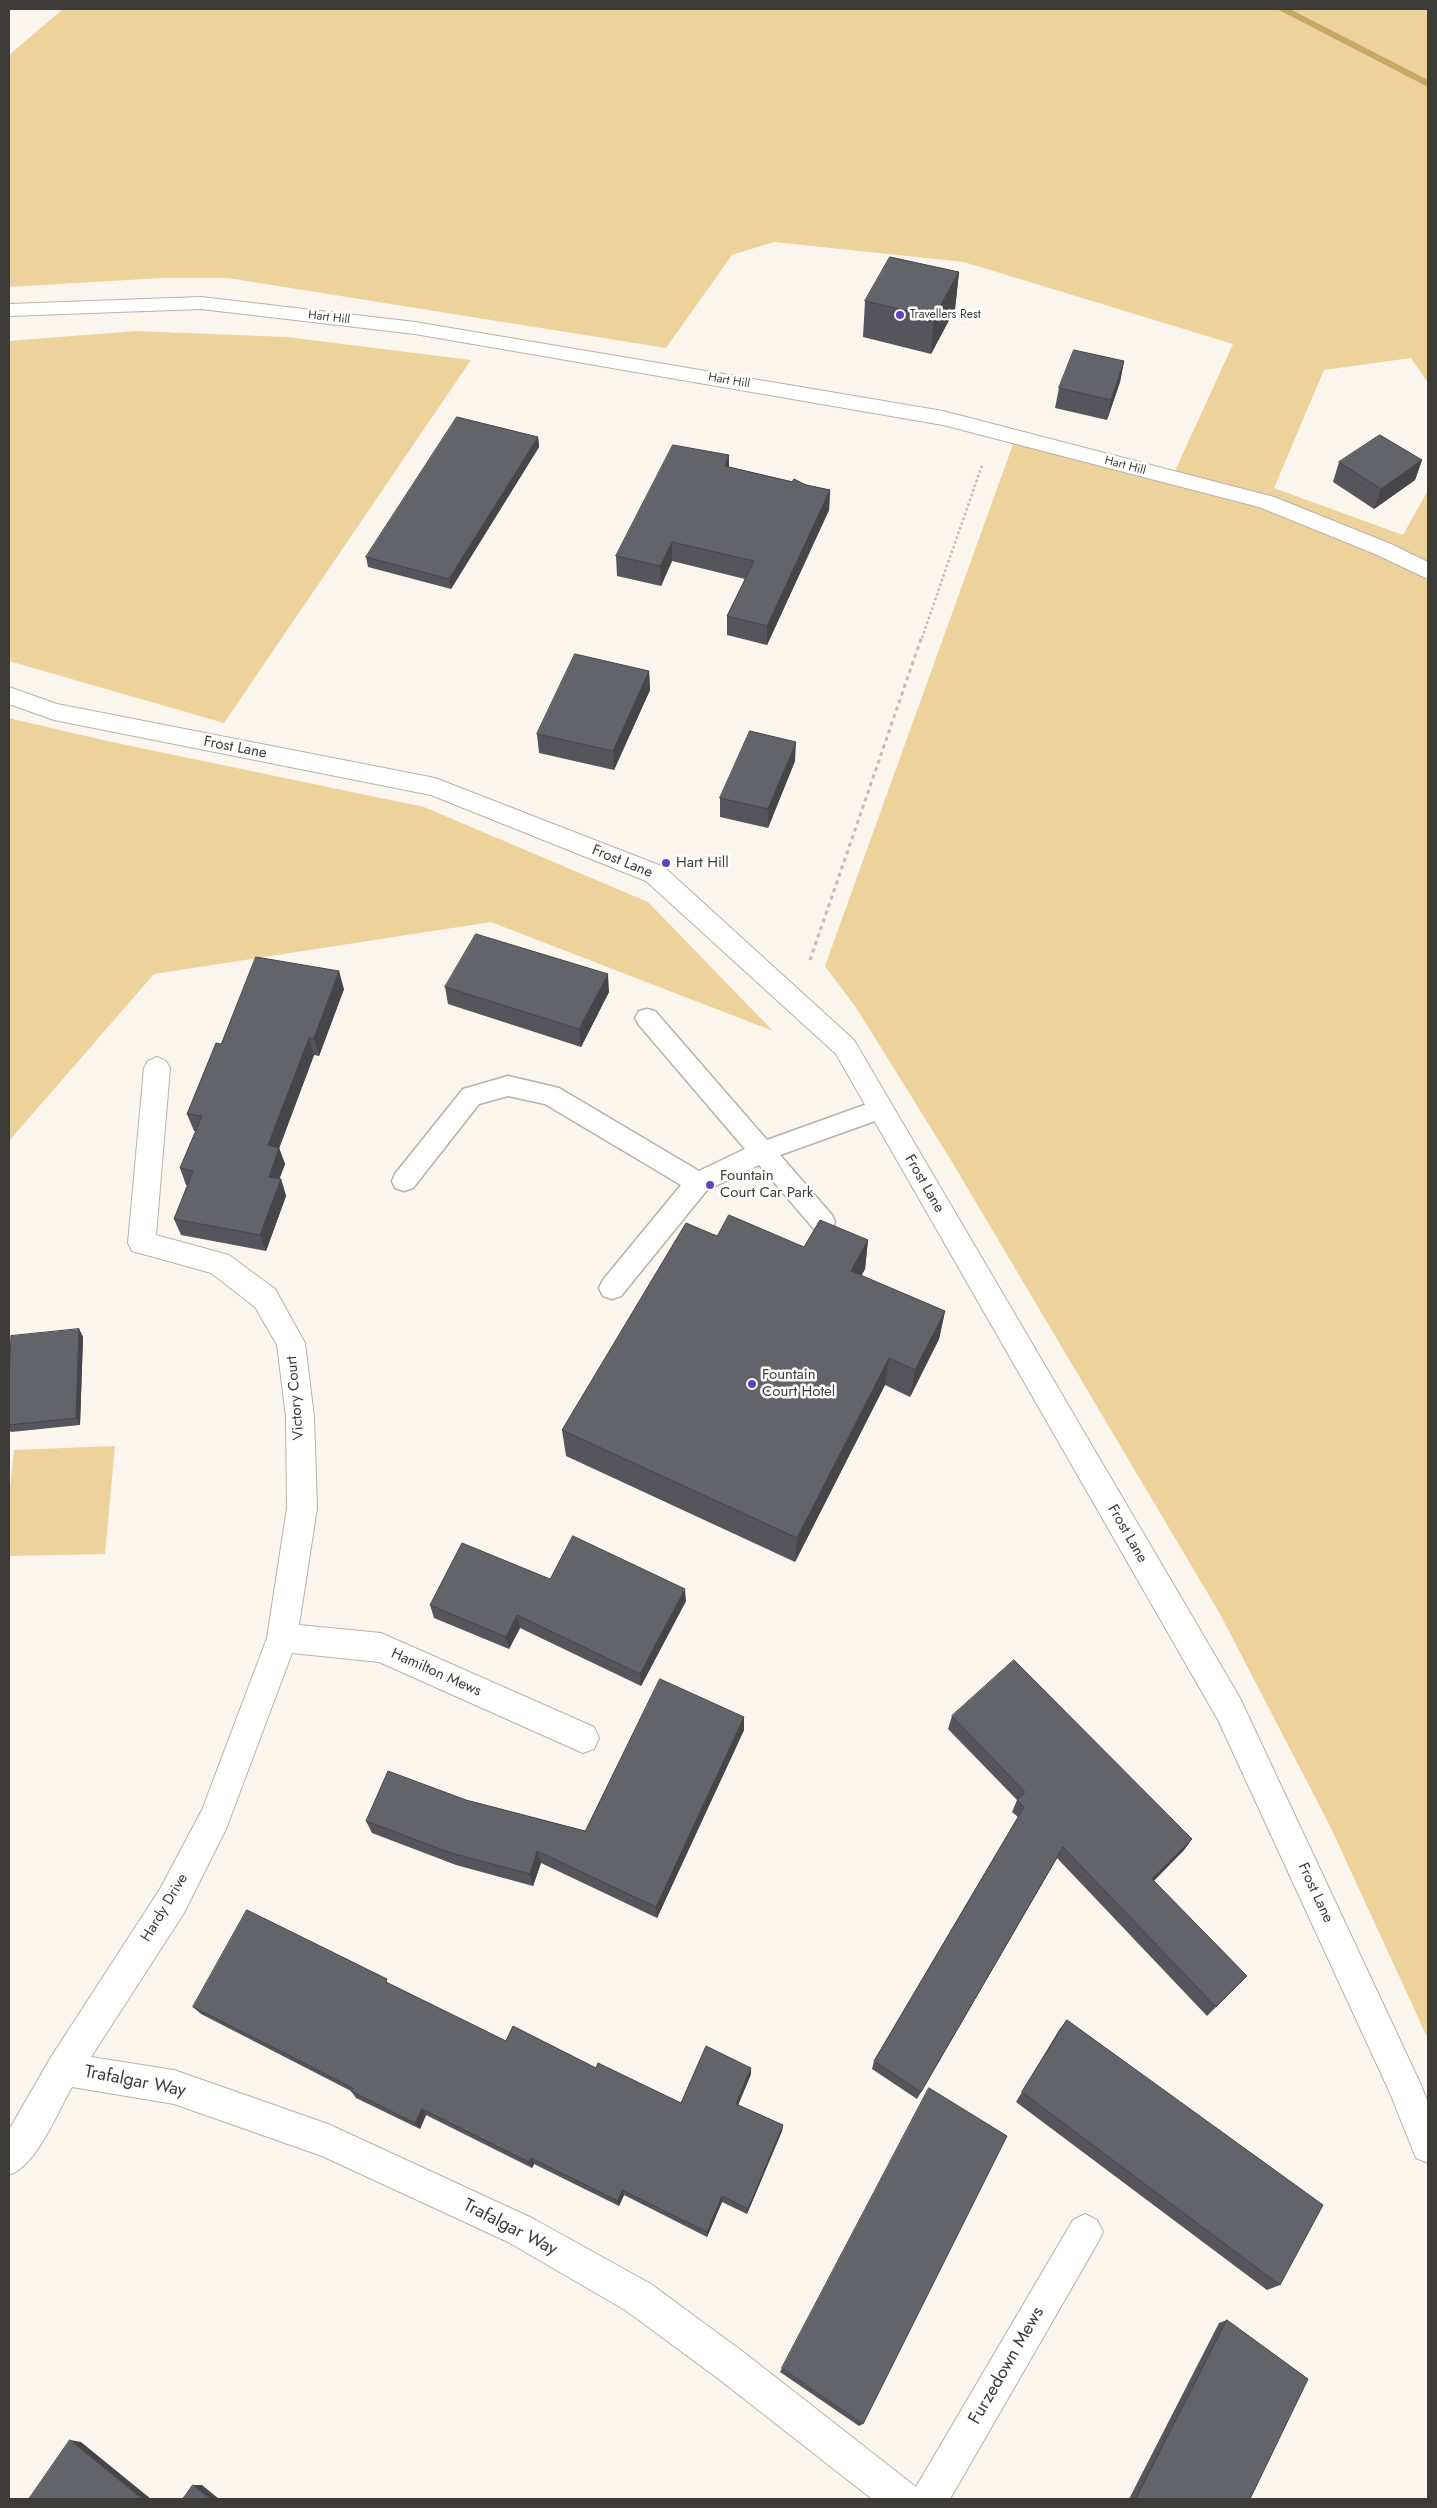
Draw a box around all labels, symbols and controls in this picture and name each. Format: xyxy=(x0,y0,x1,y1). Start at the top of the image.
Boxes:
street label: Hart Hill xyxy=(307,308,351,328)
place label: Travellers Rest xyxy=(910,308,981,322)
marker: Travellers Rest xyxy=(894,309,906,321)
street label: Hart Hill xyxy=(707,370,751,392)
street label: Hart Hill xyxy=(1103,454,1147,478)
street label: Frost Lane xyxy=(202,733,268,763)
street label: Frost Lane xyxy=(589,842,655,882)
place label: Hart Hill xyxy=(676,854,729,872)
marker: Hart Hill xyxy=(660,857,672,869)
street label: Frost Lane xyxy=(900,1152,948,1216)
place label: Fountain Court Car Park xyxy=(720,1167,813,1202)
marker: Fountain Court Car Park xyxy=(704,1179,716,1191)
street label: Victory Court xyxy=(283,1355,309,1441)
place label: Fountain Court Hotel xyxy=(762,1366,835,1401)
marker: Fountain Court Hotel xyxy=(746,1378,758,1390)
street label: Frost Lane xyxy=(1103,1502,1151,1566)
street label: Hamilton Mews xyxy=(388,1645,484,1701)
street label: Frost Lane xyxy=(1293,1860,1337,1926)
street label: Hardy Drive xyxy=(138,1871,192,1945)
street label: Trafalgar Way xyxy=(83,2062,187,2102)
street label: Trafalgar Way xyxy=(459,2195,561,2261)
street label: Furzedown Mews xyxy=(965,2303,1049,2429)

